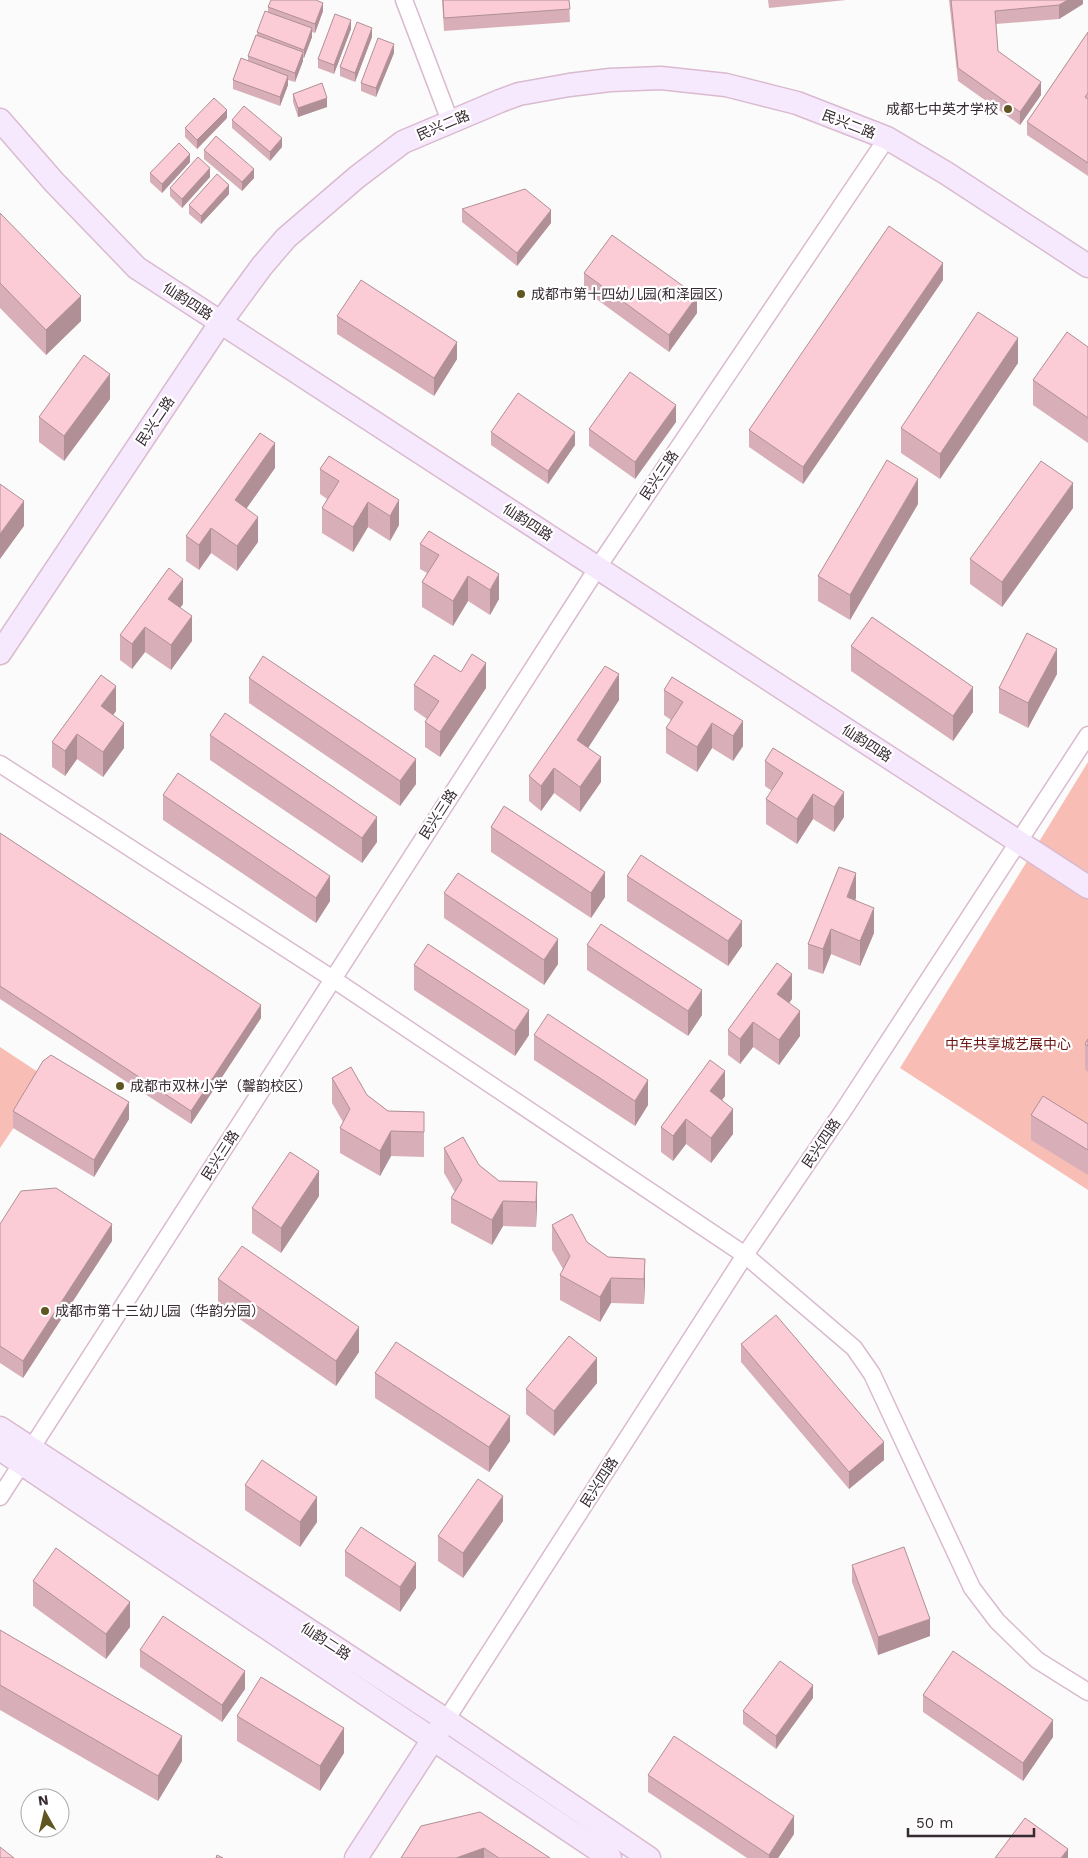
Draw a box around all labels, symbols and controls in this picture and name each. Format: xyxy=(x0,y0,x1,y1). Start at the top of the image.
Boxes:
place label: 成都七中英才学校 xyxy=(886,101,998,117)
marker: 成都七中英才学校 xyxy=(1002,103,1014,115)
street label: 民兴二路 xyxy=(820,106,878,142)
street label: 民兴二路 xyxy=(414,107,472,143)
street label: 仙韵四路 xyxy=(160,279,216,323)
place label: 成都市第十四幼儿园(和泽园区) xyxy=(531,286,723,302)
marker: 成都市第十四幼儿园(和泽园区) xyxy=(515,288,527,300)
street label: 民兴二路 xyxy=(133,393,177,449)
street label: 民兴三路 xyxy=(637,447,681,503)
street label: 仙韵四路 xyxy=(500,500,556,544)
street label: 仙韵四路 xyxy=(839,721,895,765)
street label: 民兴三路 xyxy=(416,786,460,842)
park label: 中车共享城艺展中心 xyxy=(945,1036,1071,1052)
place label: 成都市双林小学（馨韵校区） xyxy=(130,1078,312,1094)
marker: 成都市双林小学（馨韵校区） xyxy=(114,1080,126,1092)
street label: 民兴四路 xyxy=(799,1115,843,1171)
street label: 民兴三路 xyxy=(198,1127,242,1183)
place label: 成都市第十三幼儿园（华韵分园） xyxy=(55,1303,265,1319)
marker: 成都市第十三幼儿园（华韵分园） xyxy=(39,1305,51,1317)
street label: 民兴四路 xyxy=(577,1454,621,1510)
street label: 仙韵二路 xyxy=(298,1619,354,1663)
north arrow xyxy=(20,1788,70,1838)
text: N xyxy=(37,1791,49,1809)
scale bar xyxy=(908,1806,1034,1838)
text: 50 m xyxy=(916,1814,953,1832)

